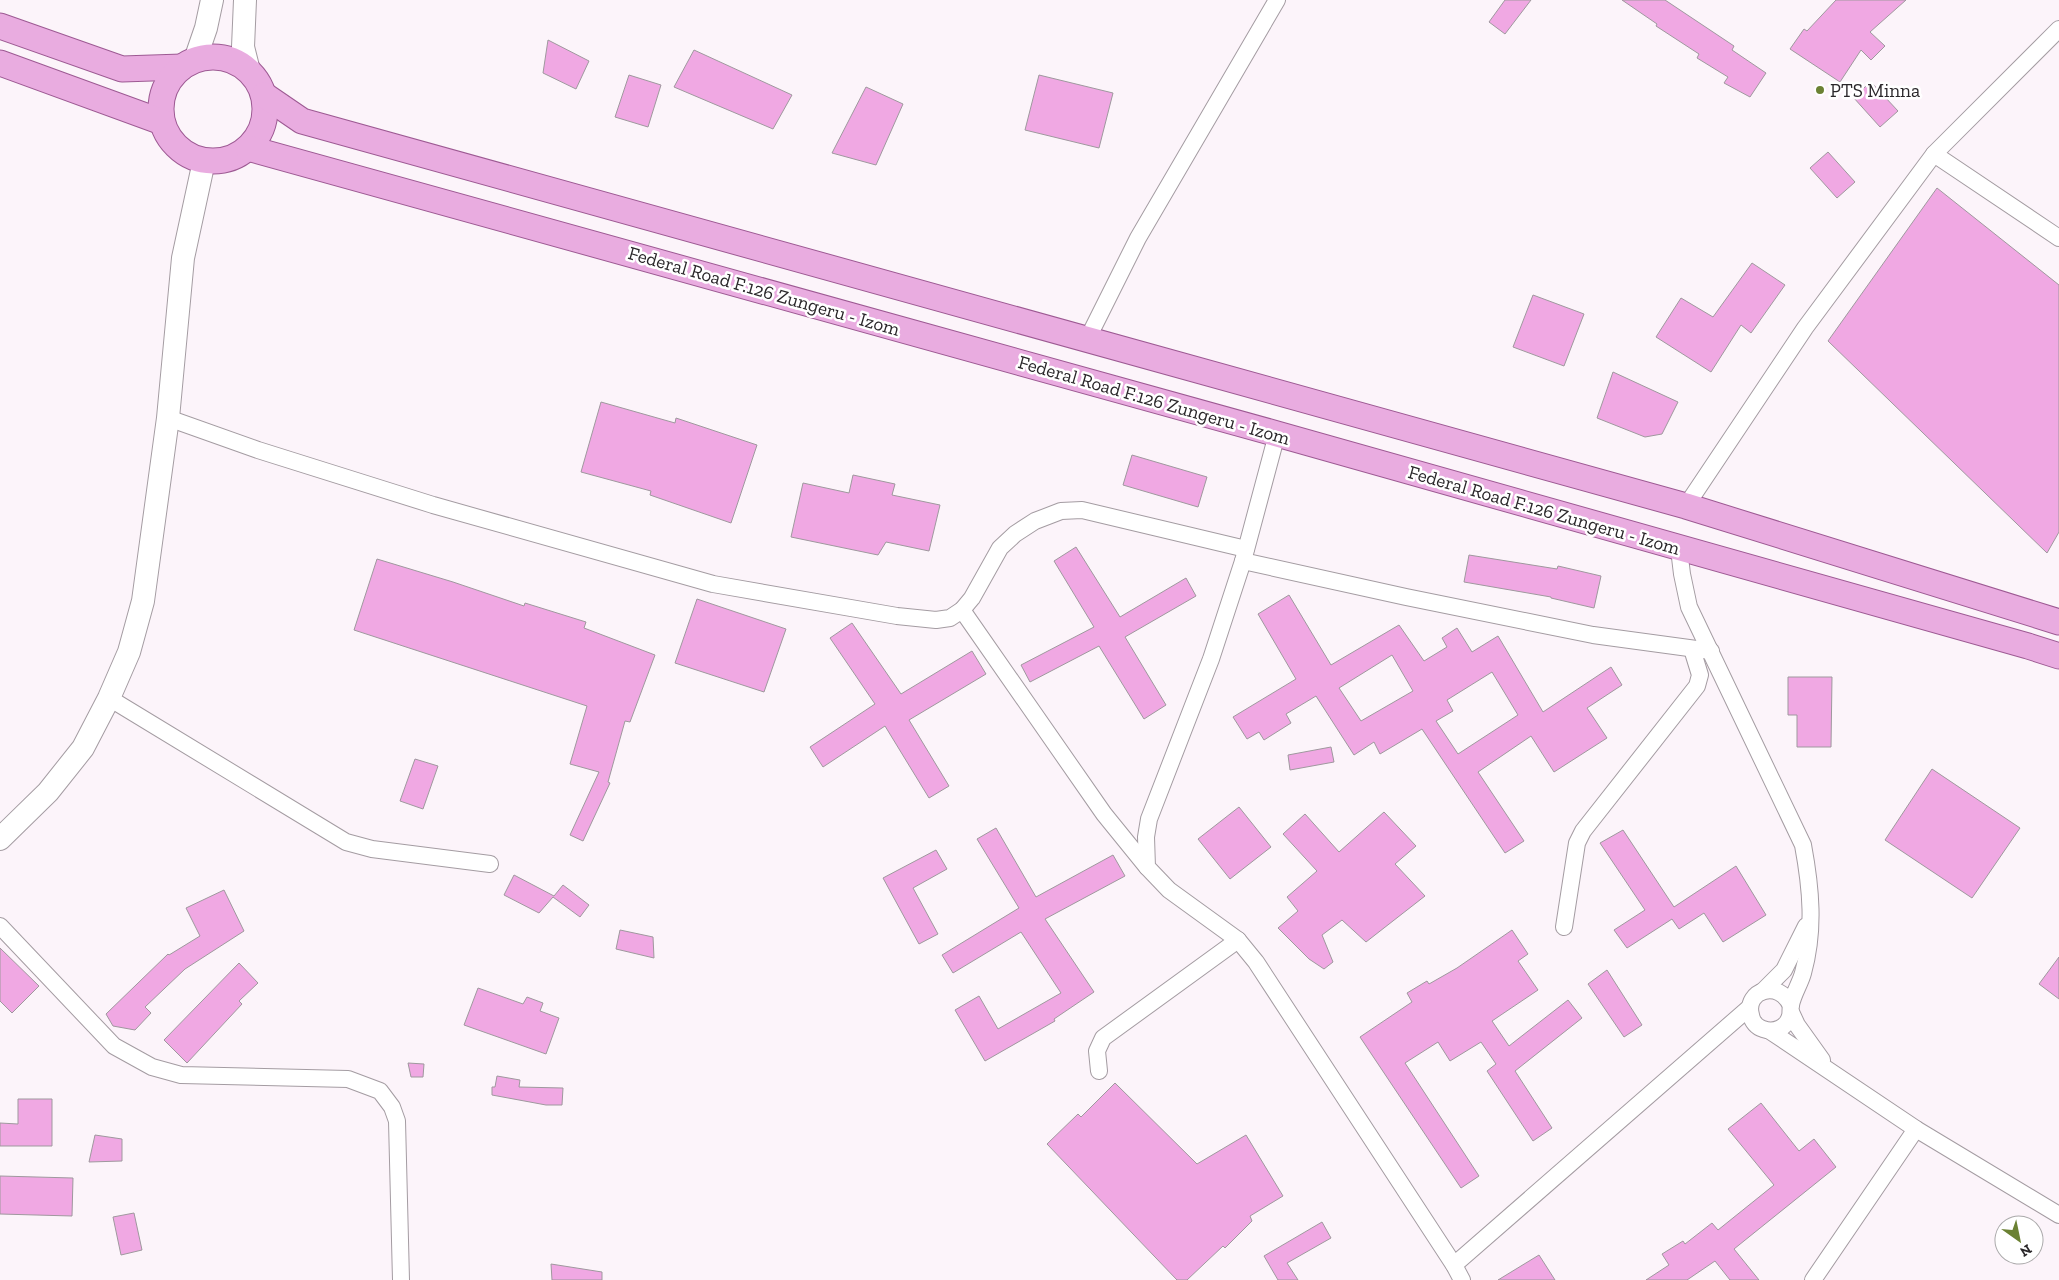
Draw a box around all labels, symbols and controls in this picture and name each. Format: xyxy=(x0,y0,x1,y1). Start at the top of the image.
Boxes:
place label: PTS Minna xyxy=(1830,79,1920,102)
marker: PTS Minna xyxy=(1814,84,1826,96)
street label: Federal Road F.126 Zungeru - Izom xyxy=(626,241,903,341)
street label: Federal Road F.126 Zungeru - Izom xyxy=(1016,350,1293,450)
street label: Federal Road F.126 Zungeru - Izom xyxy=(1406,460,1683,560)
north arrow xyxy=(1994,1215,2044,1265)
text: N xyxy=(2016,1240,2035,1261)

